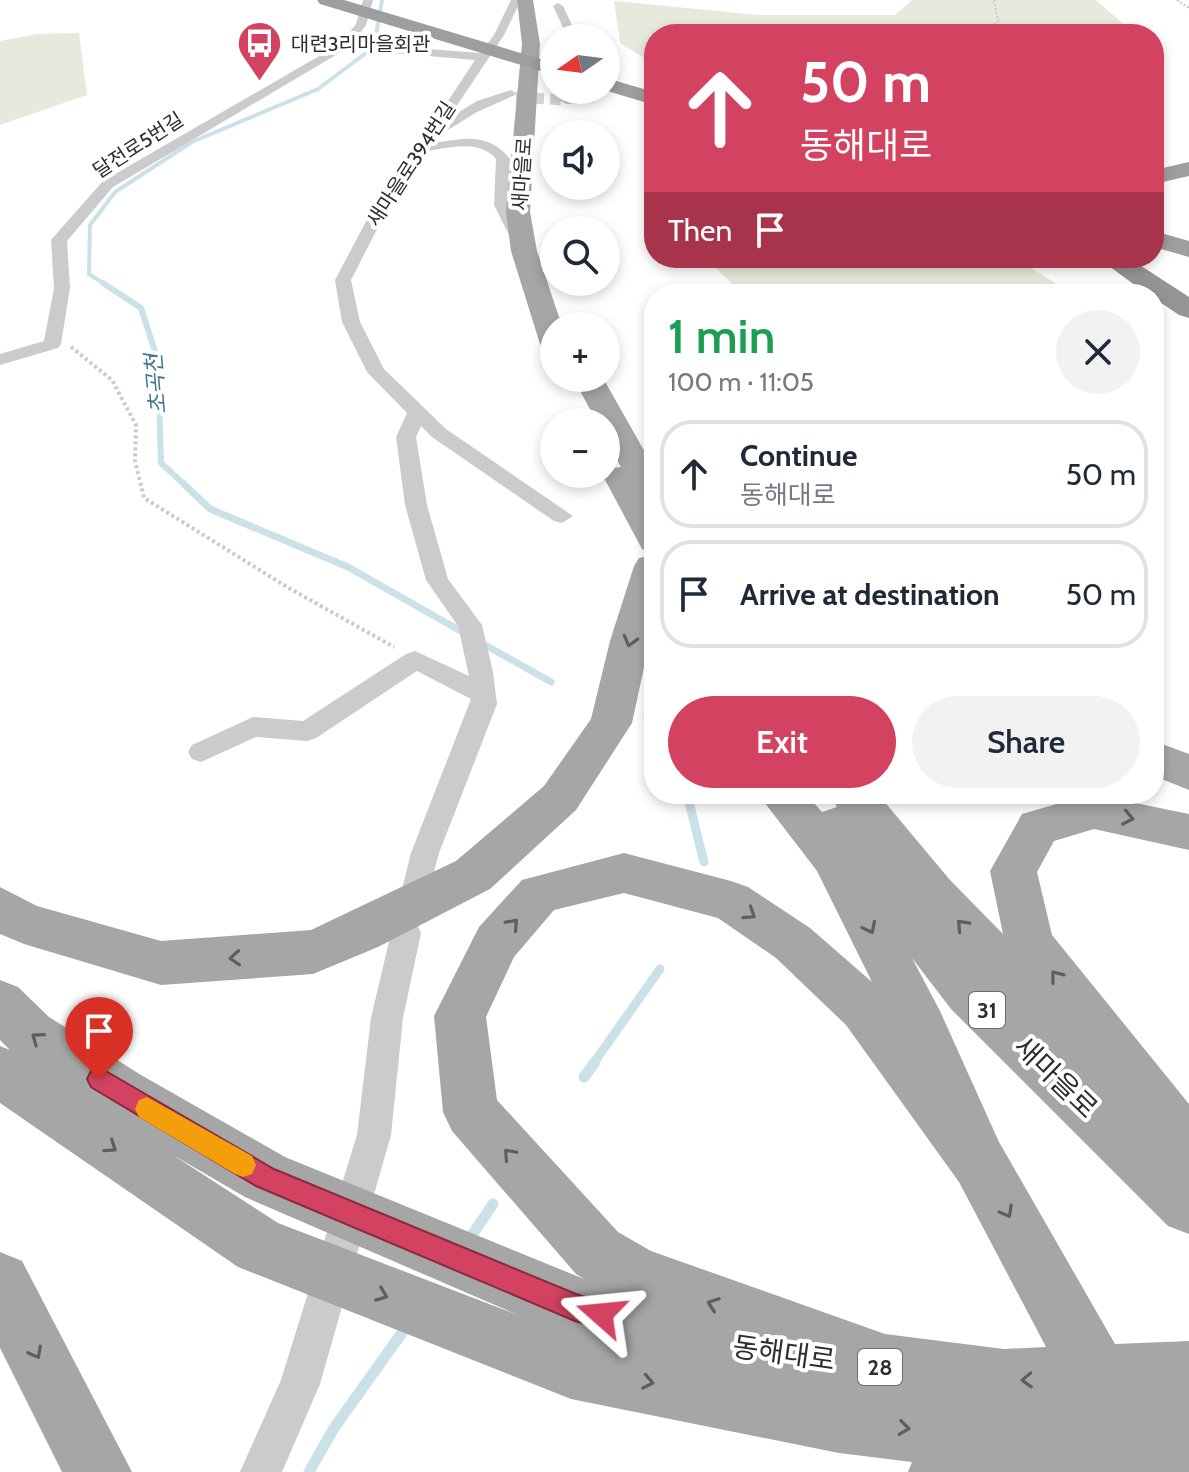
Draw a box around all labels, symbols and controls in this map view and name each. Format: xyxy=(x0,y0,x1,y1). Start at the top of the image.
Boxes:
bus stop icon: 대련3리마을회관 xyxy=(236,20,284,83)
north arrow xyxy=(540,24,620,104)
map controls xyxy=(540,24,620,488)
place label: 대련3리마을회관 xyxy=(291,32,431,56)
text: 50 m xyxy=(800,48,931,116)
icon: ahead xyxy=(668,56,772,160)
street label: 새마을로394번길 xyxy=(362,97,460,231)
street label: 달전로5번길 xyxy=(88,107,188,183)
button: sound xyxy=(540,120,620,200)
text: 동해대로 xyxy=(800,123,932,167)
street label: 새마을로 xyxy=(507,136,537,212)
icon: arrive xyxy=(748,208,792,252)
text: Then xyxy=(668,212,732,249)
button: search xyxy=(540,216,620,296)
text: 1 min xyxy=(668,307,775,365)
button: close xyxy=(1056,310,1140,394)
button: + xyxy=(540,312,620,392)
water label: 초곡천 xyxy=(140,350,172,415)
text: 100 m · 11:05 xyxy=(668,366,814,398)
button: − xyxy=(540,408,620,488)
text: Continue xyxy=(740,437,857,474)
icon: ahead xyxy=(672,452,716,496)
text: 50 m xyxy=(1066,456,1136,493)
text: 동해대로 xyxy=(740,479,836,511)
icon: arrive xyxy=(672,572,716,616)
text: Arrive at destination xyxy=(740,576,1000,613)
text: 50 m xyxy=(1066,576,1136,613)
one-way arrow xyxy=(622,634,639,648)
button: Exit xyxy=(668,696,896,788)
button: Share xyxy=(912,696,1140,788)
one-way arrow xyxy=(1121,809,1134,826)
one-way arrow xyxy=(741,904,756,919)
one-way arrow xyxy=(503,918,518,933)
one-way arrow xyxy=(860,919,875,934)
one-way arrow xyxy=(957,920,972,934)
one-way arrow xyxy=(228,949,241,966)
one-way arrow xyxy=(1051,970,1065,985)
road number: 31 xyxy=(969,992,1005,1028)
pin xyxy=(65,997,133,1079)
icon: arrive xyxy=(77,1009,121,1053)
street label: 새마을로 xyxy=(1007,1029,1105,1125)
one-way arrow xyxy=(31,1033,46,1048)
one-way arrow xyxy=(103,1137,117,1152)
one-way arrow xyxy=(503,1149,518,1163)
one-way arrow xyxy=(997,1204,1012,1219)
position arrow xyxy=(559,1272,643,1356)
one-way arrow xyxy=(374,1285,388,1302)
one-way arrow xyxy=(707,1297,721,1314)
street label: 동해대로 xyxy=(731,1329,837,1377)
one-way arrow xyxy=(27,1344,42,1359)
road number: 28 xyxy=(858,1349,902,1385)
one-way arrow xyxy=(1020,1371,1033,1388)
one-way arrow xyxy=(641,1373,654,1390)
one-way arrow xyxy=(898,1419,911,1436)

